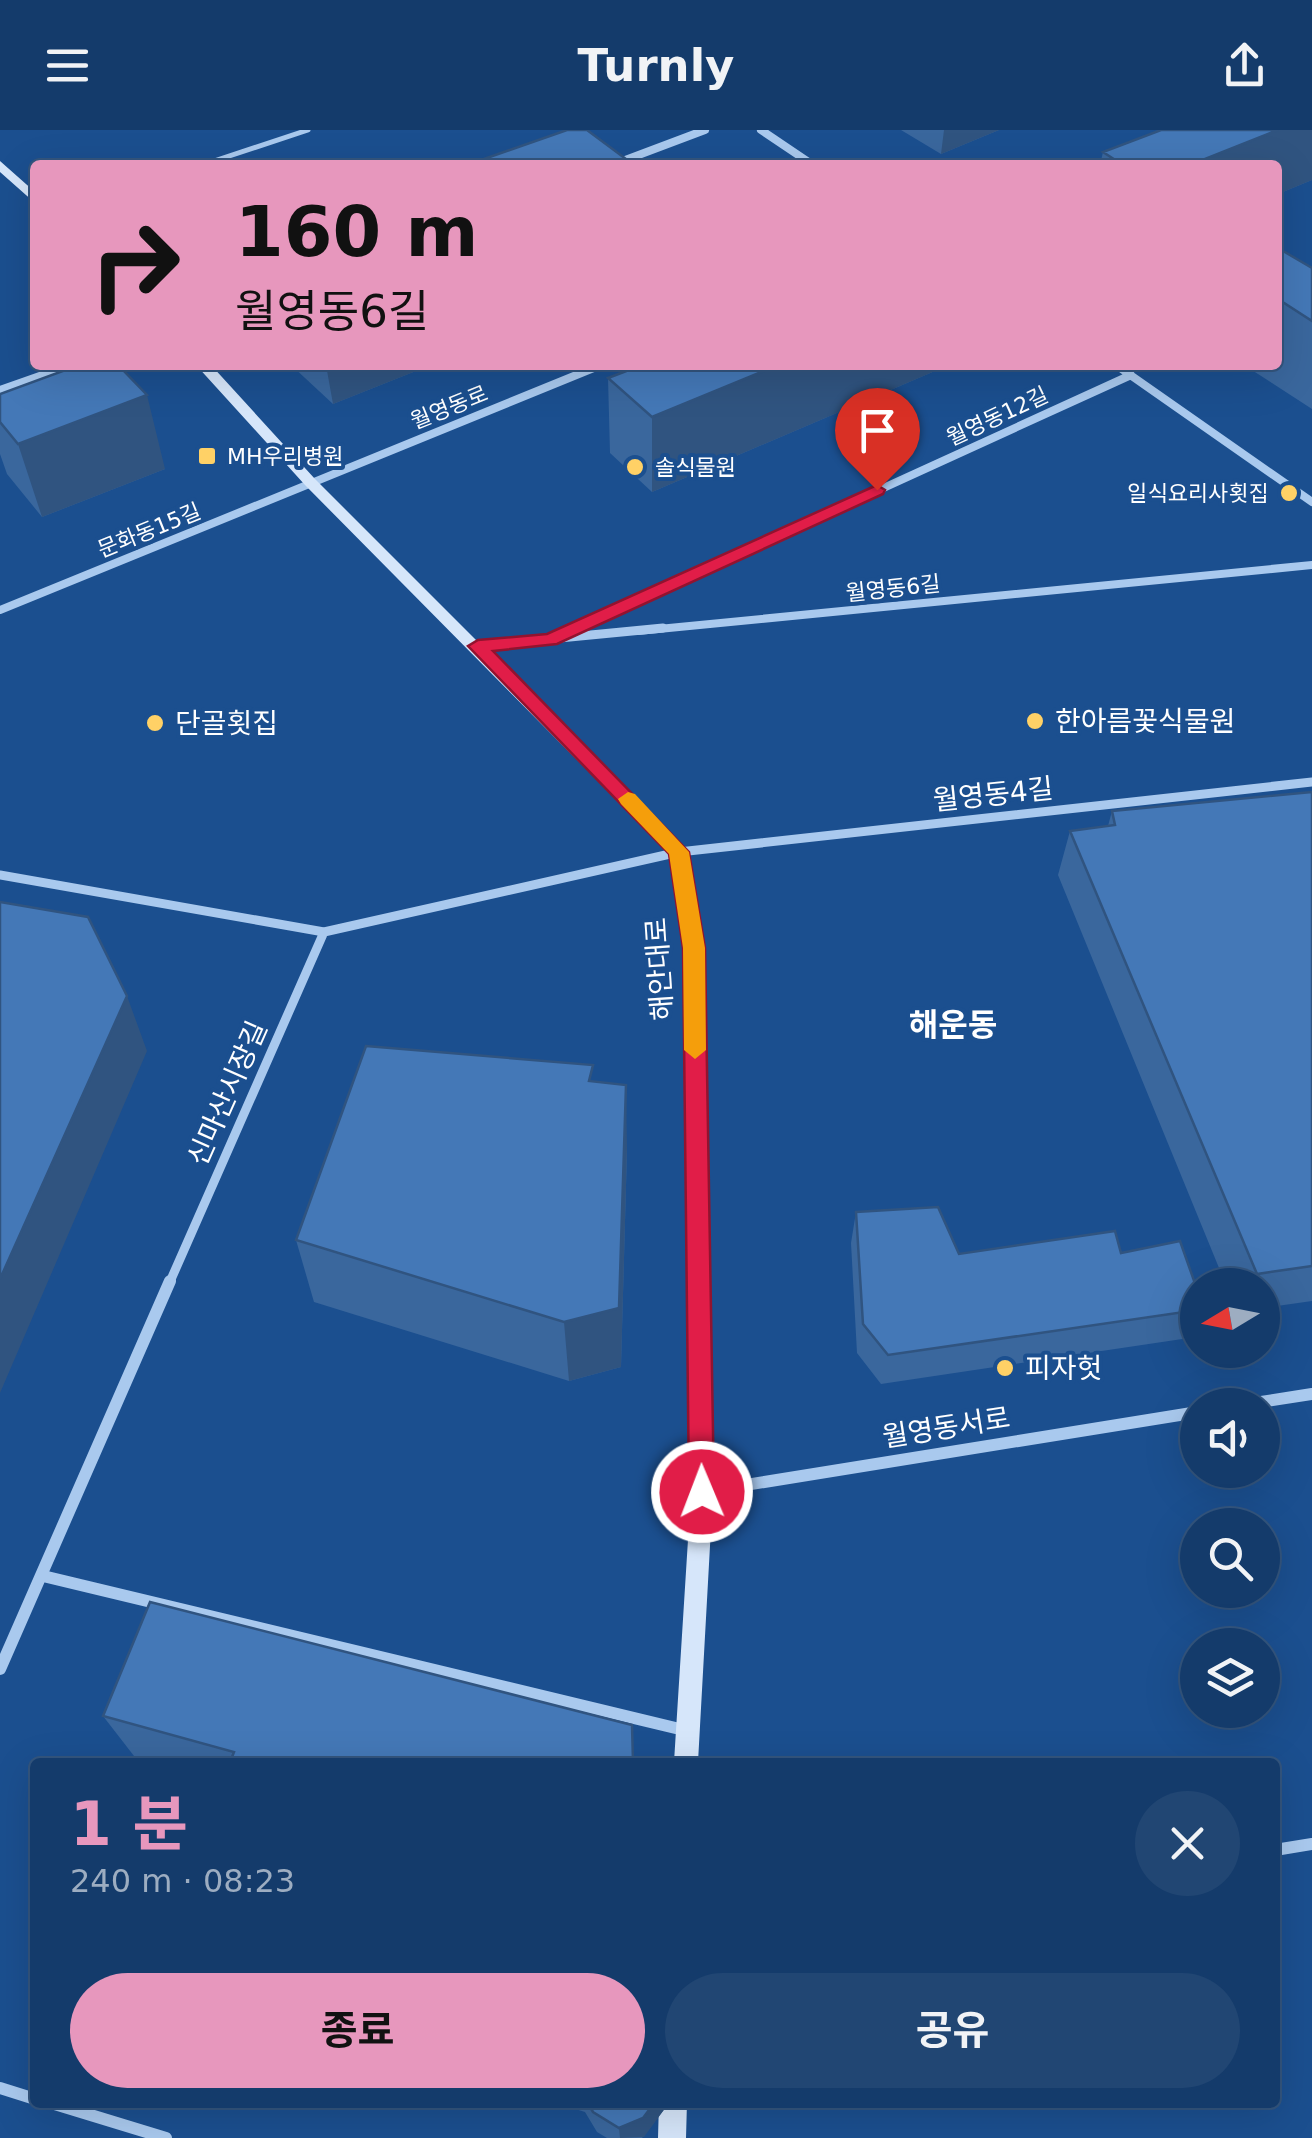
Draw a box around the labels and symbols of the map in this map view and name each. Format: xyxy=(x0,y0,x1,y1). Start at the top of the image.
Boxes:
street label: 월영동로 xyxy=(407,381,491,434)
street label: 월영동12길 xyxy=(943,382,1052,451)
pin xyxy=(835,388,920,491)
place label: MH우리병원 xyxy=(227,444,344,469)
marker: MH우리병원 xyxy=(196,445,218,467)
place label: 솔식물원 xyxy=(655,455,736,480)
marker: 솔식물원 xyxy=(624,456,646,478)
place label: 일식요리사횟집 xyxy=(1127,481,1269,506)
marker: 일식요리사횟집 xyxy=(1278,482,1300,504)
street label: 문화동15길 xyxy=(94,498,204,562)
street label: 월영동6길 xyxy=(845,571,942,606)
place label: 한아름꽃식물원 xyxy=(1055,705,1235,738)
place label: 단골횟집 xyxy=(175,707,278,740)
marker: 한아름꽃식물원 xyxy=(1024,710,1046,732)
marker: 단골횟집 xyxy=(144,712,166,734)
street label: 월영동4길 xyxy=(931,772,1055,817)
street label: 해안대로 xyxy=(639,916,680,1022)
district label: 해운동 xyxy=(909,1006,997,1044)
street label: 신마산시장길 xyxy=(181,1016,274,1171)
north arrow xyxy=(1180,1268,1280,1368)
place label: 피자헛 xyxy=(1025,1352,1102,1385)
marker: 피자헛 xyxy=(994,1357,1016,1379)
street label: 월영동서로 xyxy=(880,1401,1012,1454)
position arrow xyxy=(650,1440,754,1544)

